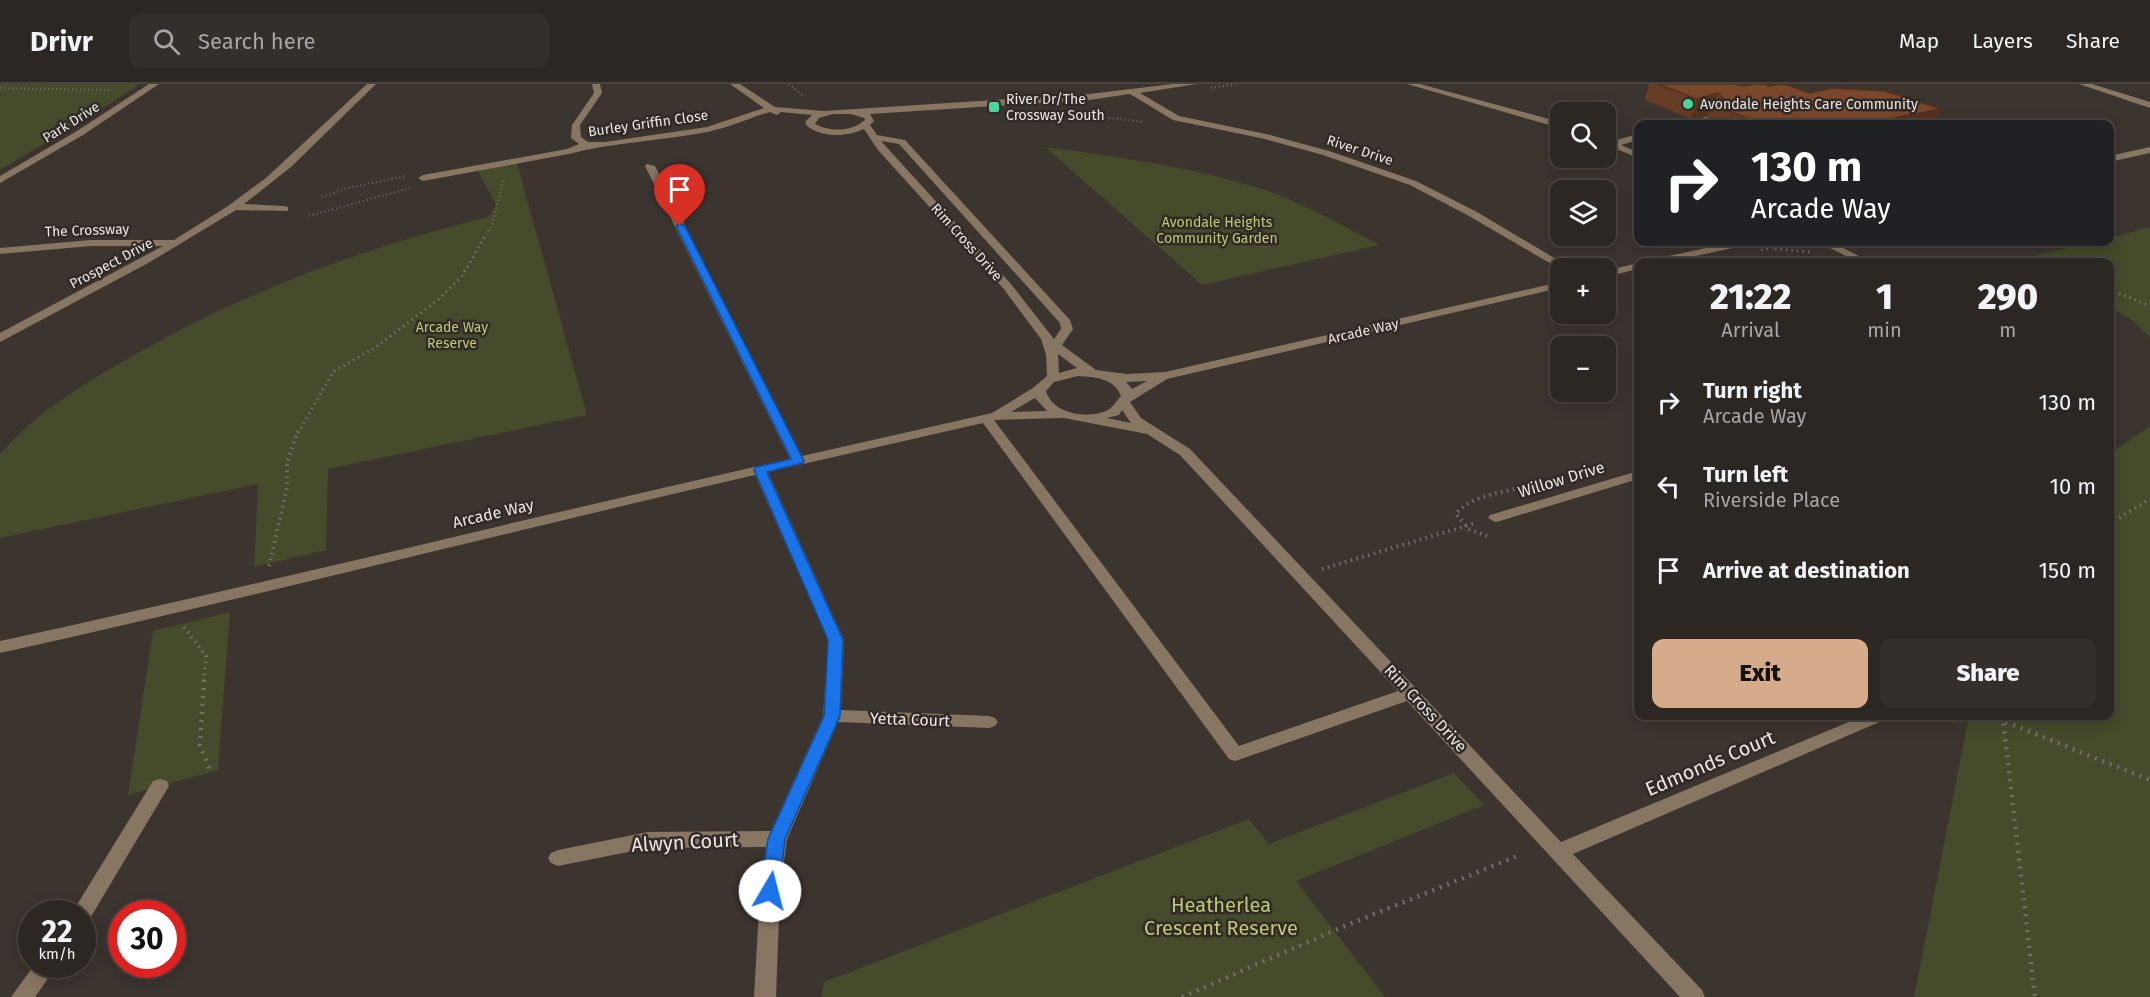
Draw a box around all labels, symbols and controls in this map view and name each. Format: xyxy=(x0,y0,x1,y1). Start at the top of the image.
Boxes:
search box xyxy=(129,14,549,68)
text: Drivr xyxy=(30,25,93,58)
icon: search xyxy=(150,25,183,58)
text: Search here xyxy=(198,28,315,55)
text: Map xyxy=(1899,28,1939,54)
text: Layers xyxy=(1972,28,2033,54)
text: Share xyxy=(2066,28,2120,54)
place label: River Dr/The Crossway South xyxy=(1006,91,1105,124)
place label: Avondale Heights Care Community xyxy=(1700,96,1918,113)
marker: Avondale Heights Care Community xyxy=(1681,97,1695,111)
street label: Park Drive xyxy=(40,98,103,147)
marker: River Dr/The Crossway South xyxy=(987,100,1001,114)
map controls xyxy=(1550,102,1616,402)
button: search xyxy=(1550,102,1616,168)
street label: Burley Griffin Close xyxy=(587,107,709,140)
street label: River Drive xyxy=(1324,132,1395,169)
text: 130 m xyxy=(1751,142,1862,192)
icon: right xyxy=(1652,144,1730,222)
pin xyxy=(654,164,705,226)
icon: arrive xyxy=(663,173,696,206)
button: layers xyxy=(1550,180,1616,246)
text: Arcade Way xyxy=(1751,193,1890,225)
street label: Rim Cross Drive xyxy=(927,200,1006,285)
park label: Avondale Heights Community Garden xyxy=(1156,214,1278,247)
street label: The Crossway xyxy=(44,221,130,240)
street label: Prospect Drive xyxy=(67,234,156,292)
button: + xyxy=(1550,258,1616,324)
text: 21:22 xyxy=(1710,275,1791,319)
text: 1 xyxy=(1876,275,1893,319)
text: 290 xyxy=(1978,275,2038,319)
street label: Arcade Way xyxy=(1326,315,1400,348)
text: Arrival xyxy=(1721,318,1780,342)
text: min xyxy=(1867,318,1902,342)
text: m xyxy=(1999,318,2016,342)
park label: Arcade Way Reserve xyxy=(416,319,488,352)
button: − xyxy=(1550,336,1616,402)
text: Turn right xyxy=(1703,377,1802,404)
icon: right xyxy=(1652,386,1685,419)
text: 130 m xyxy=(2039,389,2096,416)
text: Arcade Way xyxy=(1703,404,1806,428)
street label: Willow Drive xyxy=(1516,457,1607,502)
text: Turn left xyxy=(1703,461,1788,488)
icon: left xyxy=(1652,470,1685,503)
text: 10 m xyxy=(2050,473,2096,500)
text: Riverside Place xyxy=(1703,488,1840,512)
street label: Arcade Way xyxy=(451,495,536,532)
icon: arrive xyxy=(1652,554,1685,587)
text: Arrive at destination xyxy=(1703,557,1910,584)
text: 150 m xyxy=(2038,557,2096,584)
button: Exit xyxy=(1652,639,1868,708)
button: Share xyxy=(1880,639,2096,708)
street label: Rim Cross Drive xyxy=(1380,661,1471,756)
street label: Yetta Court xyxy=(870,709,951,730)
street label: Edmonds Court xyxy=(1642,725,1779,801)
street label: Alwyn Court xyxy=(631,827,740,857)
position arrow xyxy=(738,859,802,923)
park label: Heatherlea Crescent Reserve xyxy=(1144,893,1298,940)
speed limit sign: 30 xyxy=(108,900,186,978)
text: 22 xyxy=(41,914,73,950)
text: km/h xyxy=(38,945,76,963)

